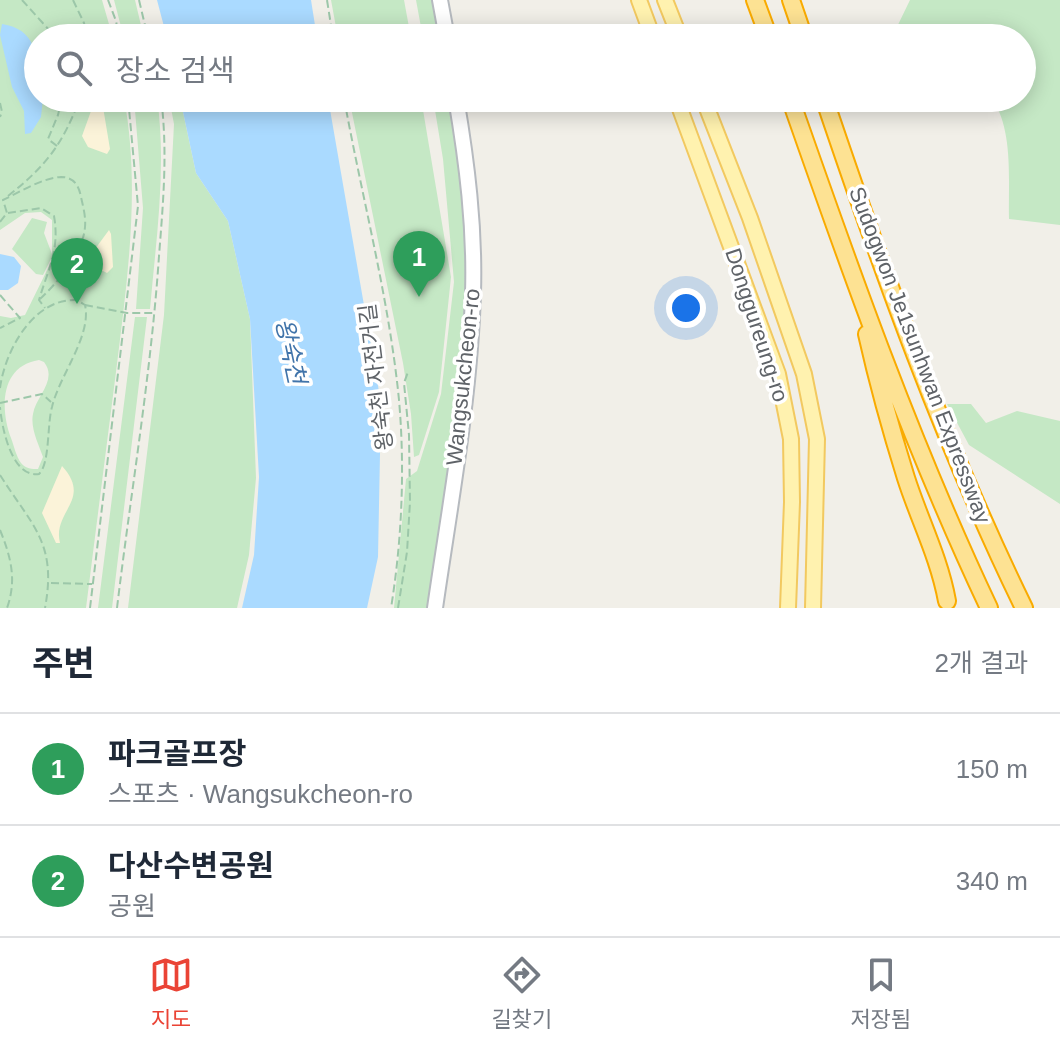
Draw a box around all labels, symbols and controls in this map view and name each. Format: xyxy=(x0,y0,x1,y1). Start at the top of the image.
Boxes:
search box xyxy=(24,24,1036,112)
icon: search xyxy=(52,46,96,90)
text: 장소 검색 xyxy=(116,54,235,87)
street label: Sudogwon Je1sunhwan Expressway xyxy=(844,183,996,527)
pin: 1 xyxy=(393,231,445,297)
pin: 2 xyxy=(51,238,103,304)
street label: Donggureung-ro xyxy=(720,245,794,405)
street label: Wangsukcheon-ro xyxy=(441,287,485,467)
your location xyxy=(666,288,706,328)
street label: 왕숙천 자전거길 xyxy=(355,302,397,452)
water label: 왕숙천 xyxy=(271,316,312,389)
text: 주변 xyxy=(32,644,95,682)
text: 2개 결과 xyxy=(935,648,1028,678)
text: 파크골프장 xyxy=(108,737,246,770)
text: 1 xyxy=(51,754,65,784)
text: 150 m xyxy=(956,754,1028,784)
text: 스포츠 · Wangsukcheon-ro xyxy=(108,779,413,809)
text: 다산수변공원 xyxy=(108,849,274,882)
text: 2 xyxy=(51,866,65,896)
text: 340 m xyxy=(956,866,1028,896)
text: 공원 xyxy=(108,891,156,921)
tab: 지도 xyxy=(149,953,193,1033)
tab: 길찾기 xyxy=(491,953,552,1033)
tab: 저장됨 xyxy=(850,953,911,1033)

